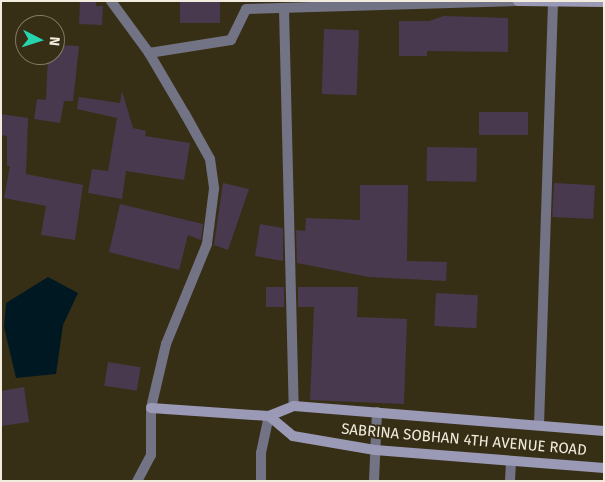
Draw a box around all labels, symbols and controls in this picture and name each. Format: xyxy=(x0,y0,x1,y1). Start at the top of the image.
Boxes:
north arrow xyxy=(15,15,65,65)
text: N xyxy=(46,36,63,47)
street label: SABRINA SOBHAN 4TH AVENUE ROAD xyxy=(341,420,587,460)

